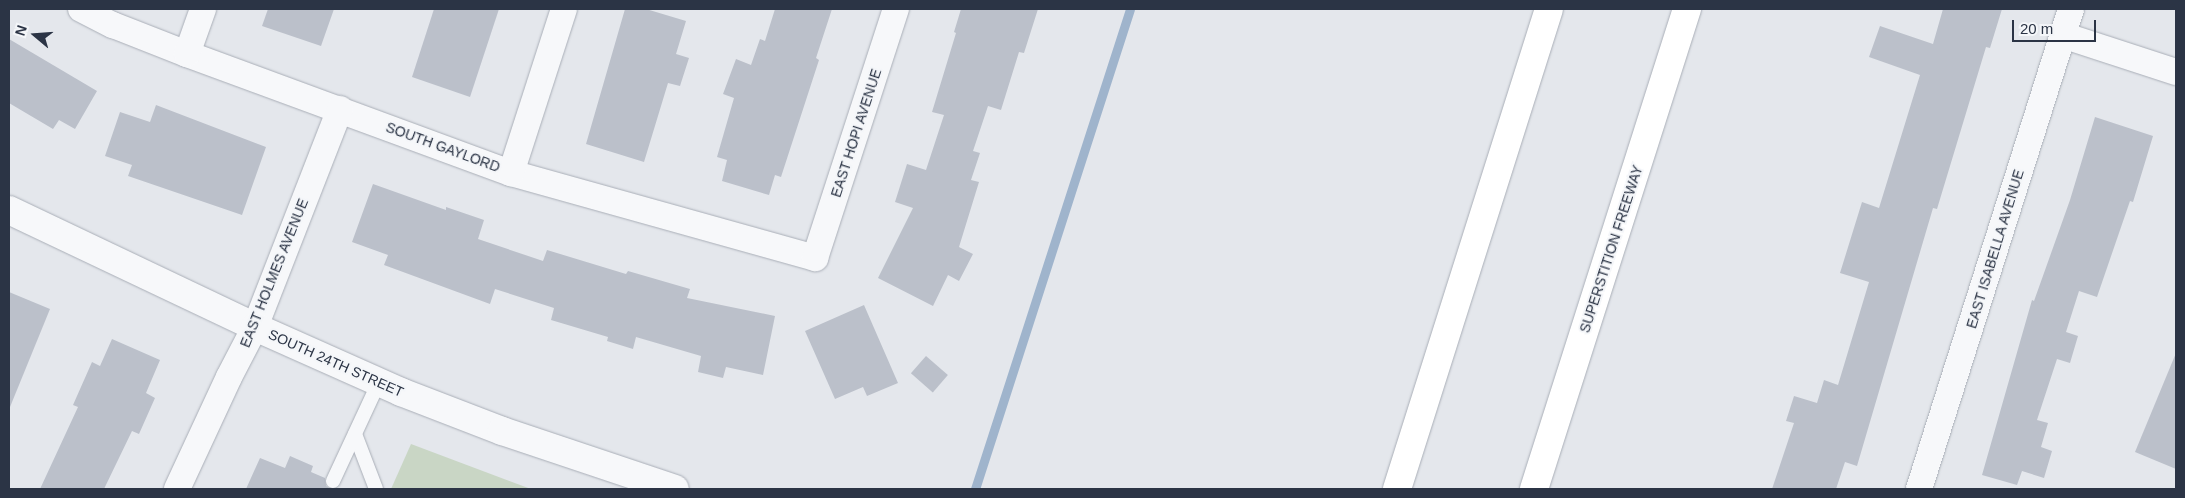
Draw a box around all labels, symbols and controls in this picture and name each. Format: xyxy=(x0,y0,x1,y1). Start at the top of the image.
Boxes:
north arrow xyxy=(10,10,60,60)
scale bar xyxy=(2015,10,2099,42)
text: 20 m xyxy=(2020,20,2053,37)
text: N xyxy=(12,23,30,38)
street label: EAST HOPI AVENUE xyxy=(827,66,885,200)
street label: SOUTH GAYLORD xyxy=(384,119,502,175)
street label: SUPERSTITION FREEWAY xyxy=(1576,163,1646,335)
street label: EAST ISABELLA AVENUE xyxy=(1963,167,2027,331)
street label: EAST HOLMES AVENUE xyxy=(236,196,312,350)
street label: SOUTH 24TH STREET xyxy=(266,326,406,400)

